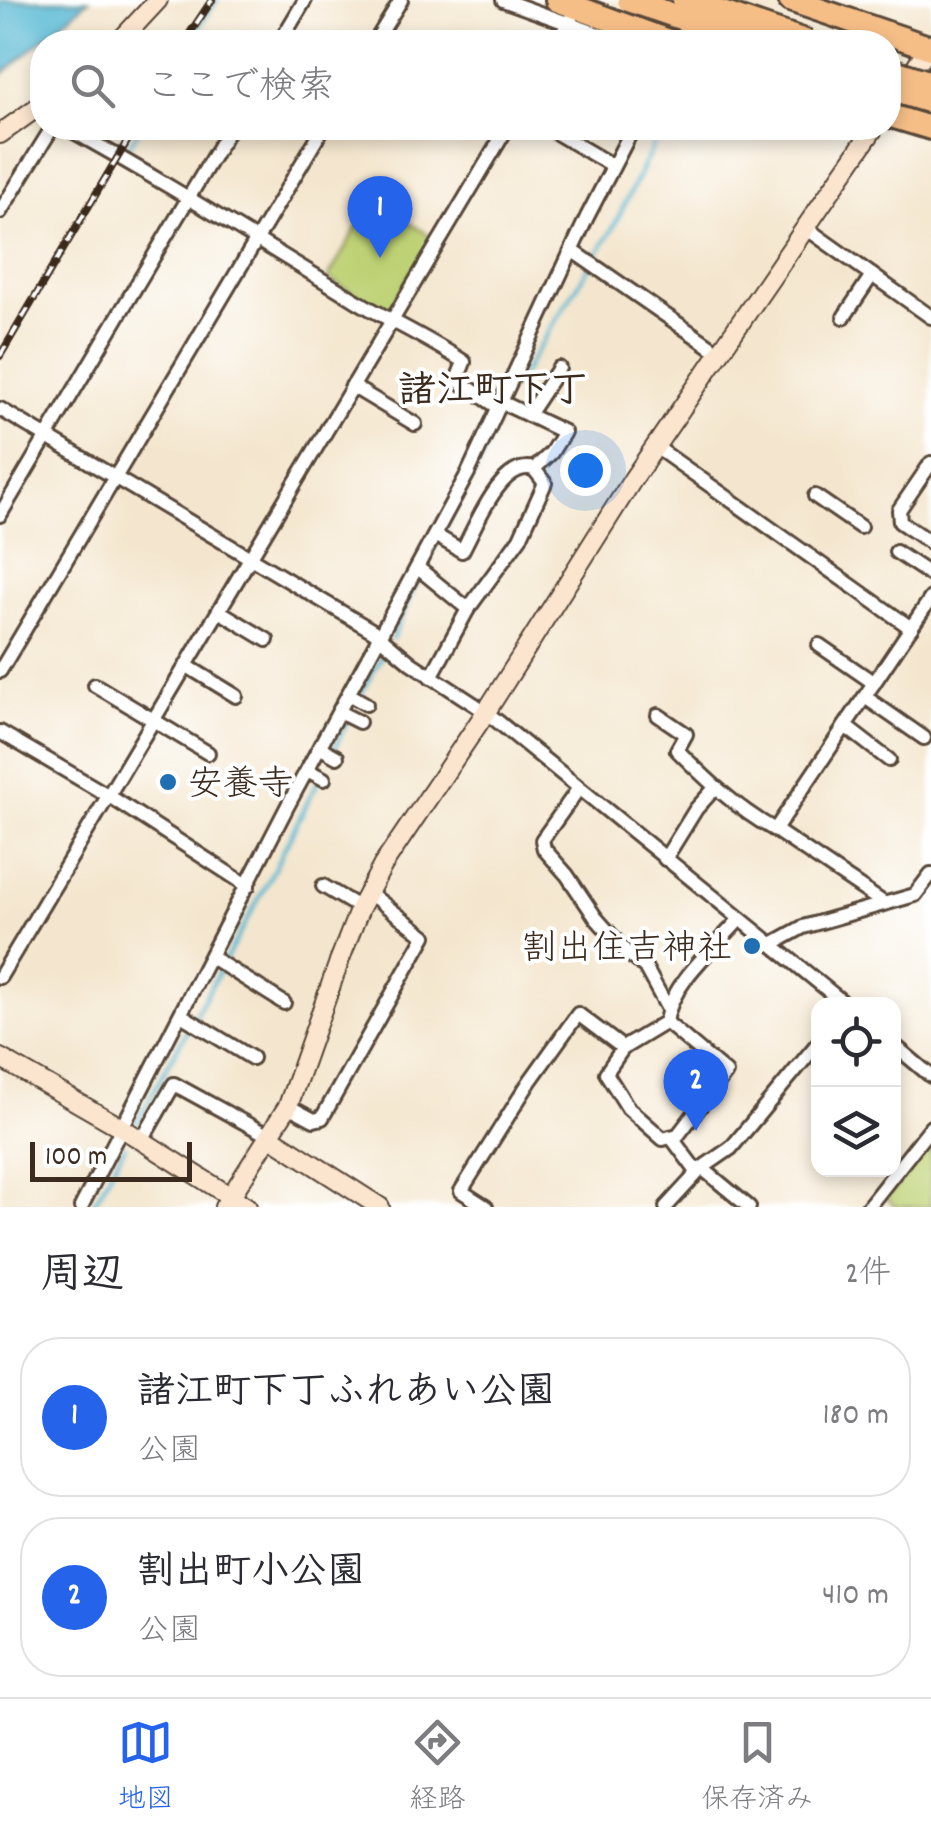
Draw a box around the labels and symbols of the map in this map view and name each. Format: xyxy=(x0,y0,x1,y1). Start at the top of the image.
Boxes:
pin: 1 xyxy=(348,176,412,258)
district label: 諸江町下丁 xyxy=(398,366,588,421)
your location xyxy=(560,445,611,496)
place label: 安養寺 xyxy=(188,762,293,812)
marker: 安養寺 xyxy=(157,771,179,793)
place label: 割出住吉神社 xyxy=(522,926,732,976)
marker: 割出住吉神社 xyxy=(741,935,763,957)
pin: 2 xyxy=(664,1048,728,1131)
scale bar xyxy=(30,1137,192,1182)

